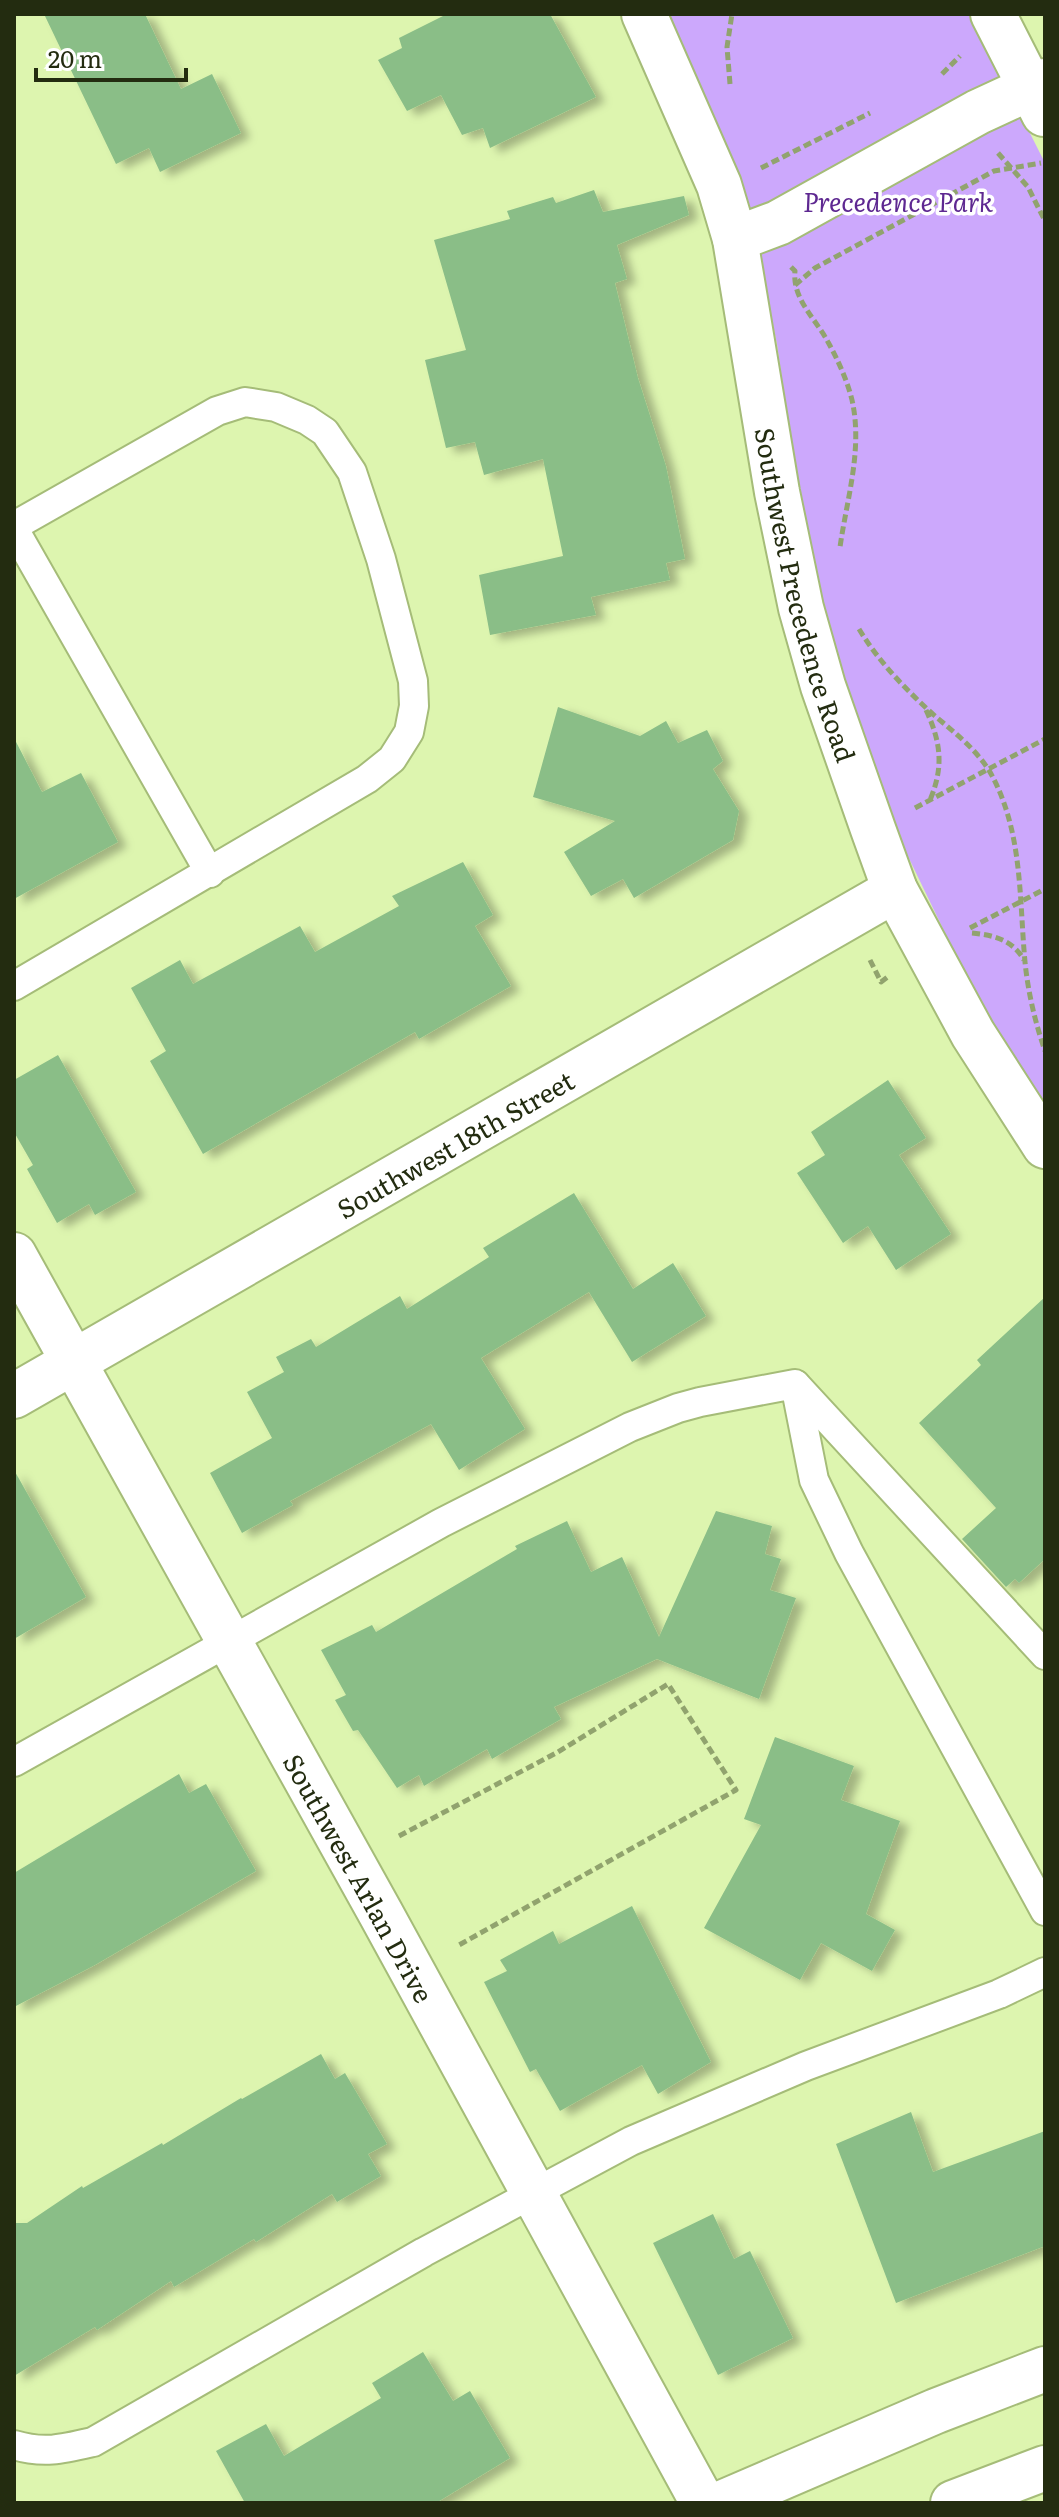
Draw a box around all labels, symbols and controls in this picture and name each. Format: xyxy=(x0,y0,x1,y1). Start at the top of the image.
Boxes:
scale bar xyxy=(36,32,186,82)
text: 20 m xyxy=(48,40,102,75)
park label: Precedence Park xyxy=(803,181,994,220)
street label: Southwest Precedence Road xyxy=(747,424,867,767)
street label: Southwest 18th Street xyxy=(329,1059,581,1227)
street label: Southwest Arlan Drive xyxy=(275,1746,445,2009)

